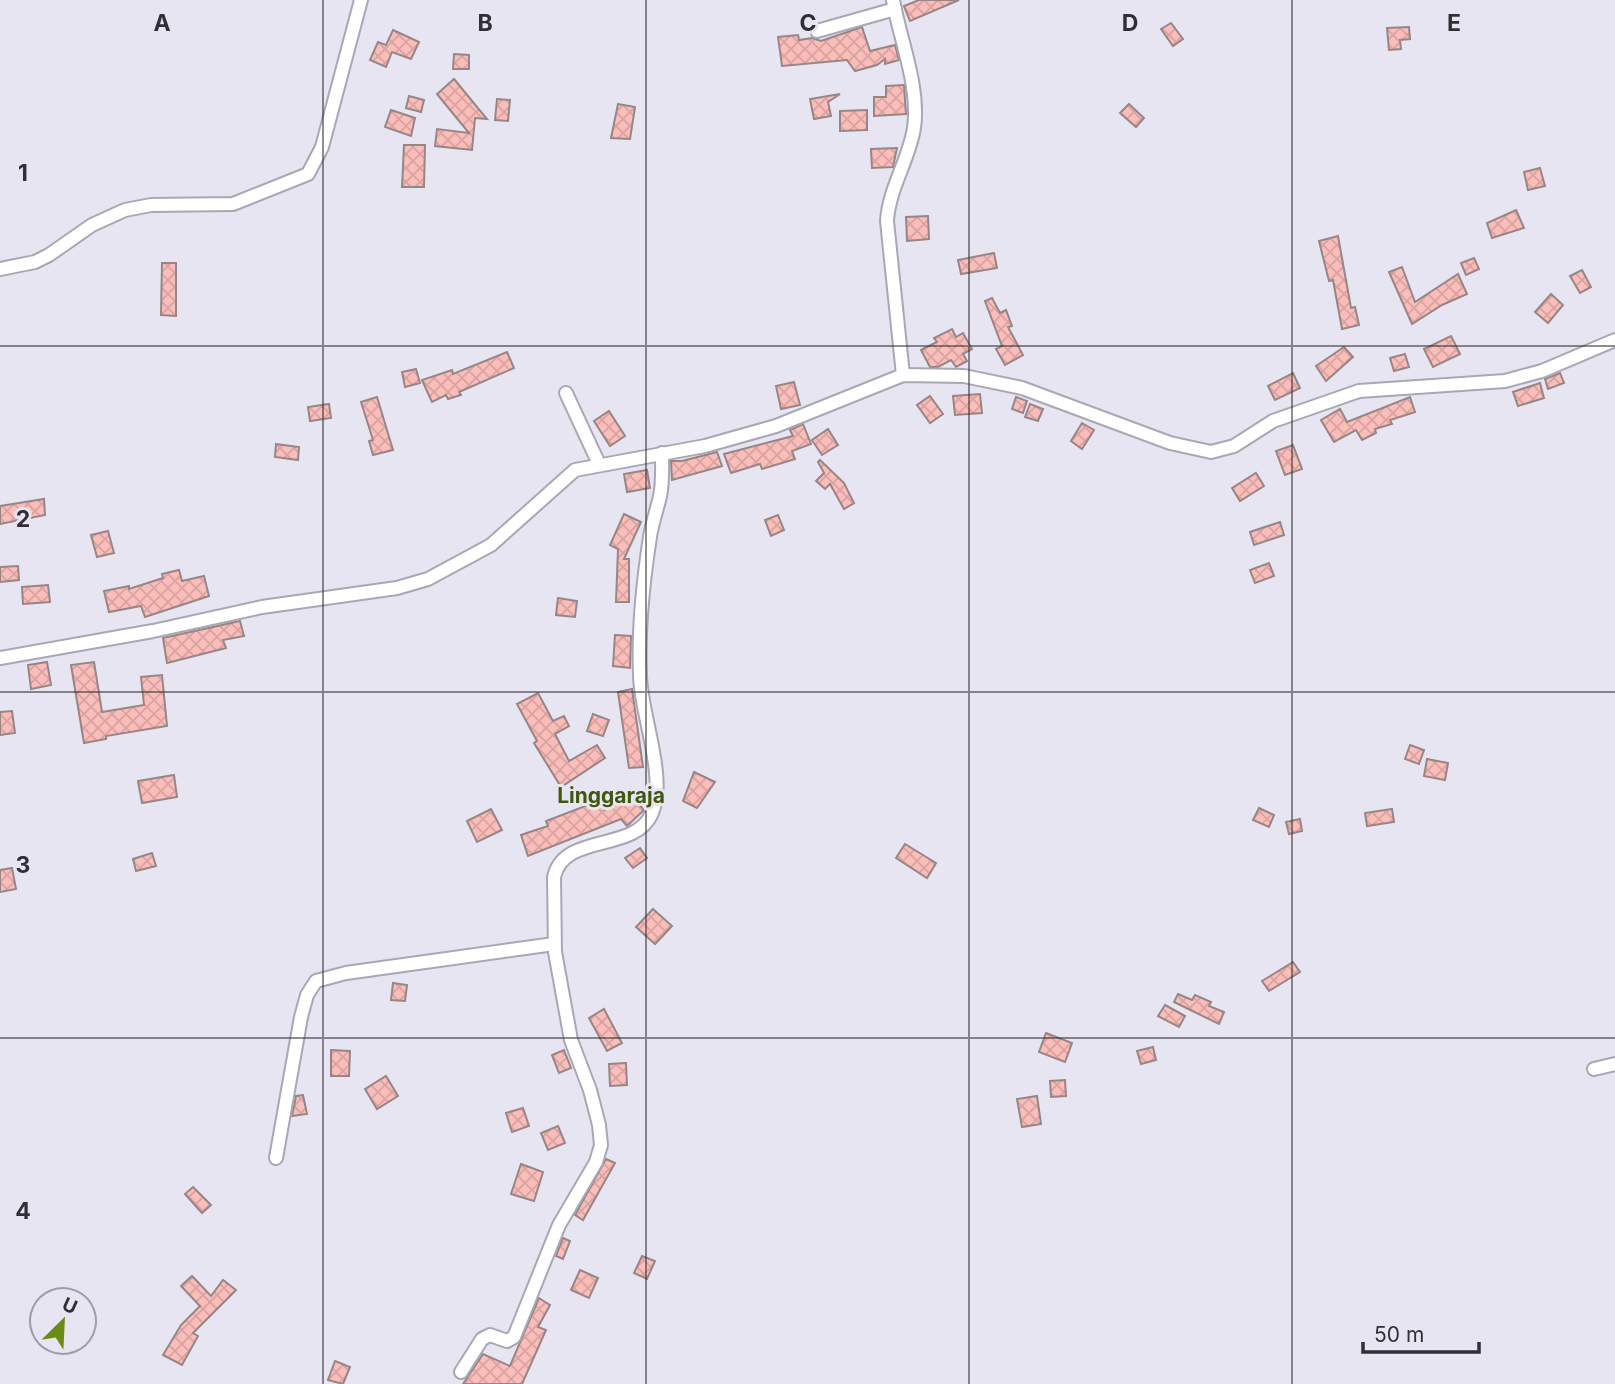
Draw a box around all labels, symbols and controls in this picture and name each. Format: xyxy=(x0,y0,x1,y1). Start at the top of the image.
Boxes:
text: A xyxy=(153,9,171,37)
text: B xyxy=(477,9,493,37)
text: C xyxy=(799,9,817,37)
text: D xyxy=(1122,9,1138,37)
text: E xyxy=(1447,9,1461,37)
text: 1 xyxy=(18,159,28,187)
text: 2 xyxy=(16,505,30,533)
district label: Linggaraja xyxy=(557,783,665,808)
text: 3 xyxy=(16,851,30,879)
text: 4 xyxy=(15,1197,31,1225)
north arrow xyxy=(28,1286,98,1356)
text: U xyxy=(59,1293,81,1319)
scale bar xyxy=(1363,1310,1478,1354)
text: 50 m xyxy=(1374,1322,1424,1347)

